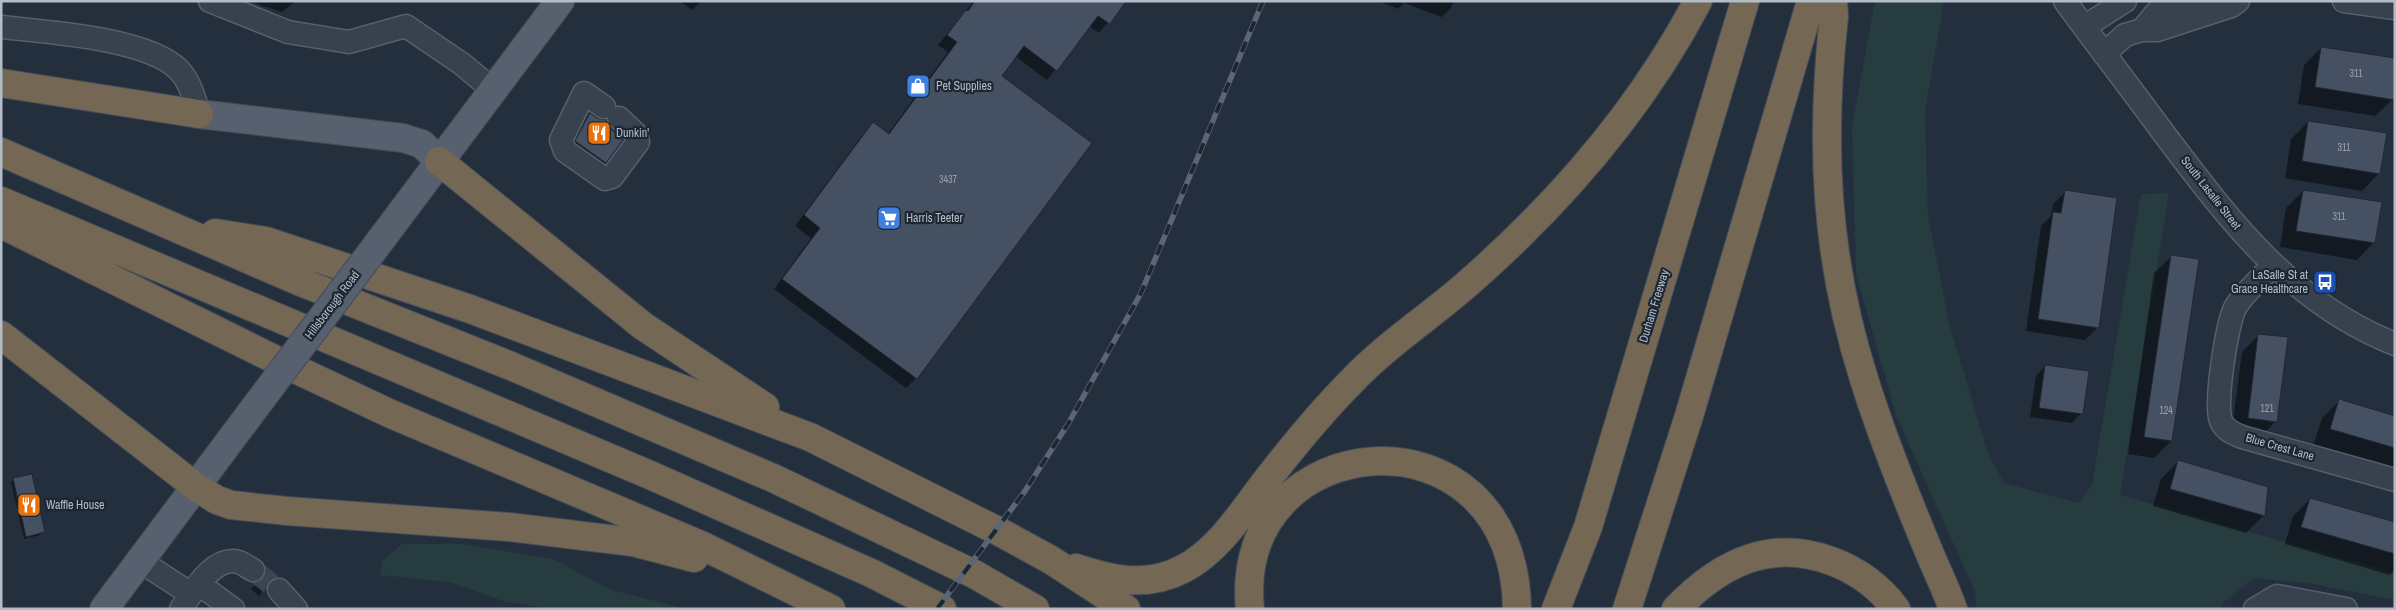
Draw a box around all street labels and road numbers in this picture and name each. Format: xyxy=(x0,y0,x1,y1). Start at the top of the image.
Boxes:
street label: South Lasalle Street xyxy=(2177,153,2245,233)
street label: Hillsborough Road xyxy=(301,268,363,342)
street label: Durham Freeway xyxy=(1635,268,1673,344)
street label: Blue Crest Lane xyxy=(2244,430,2316,464)

